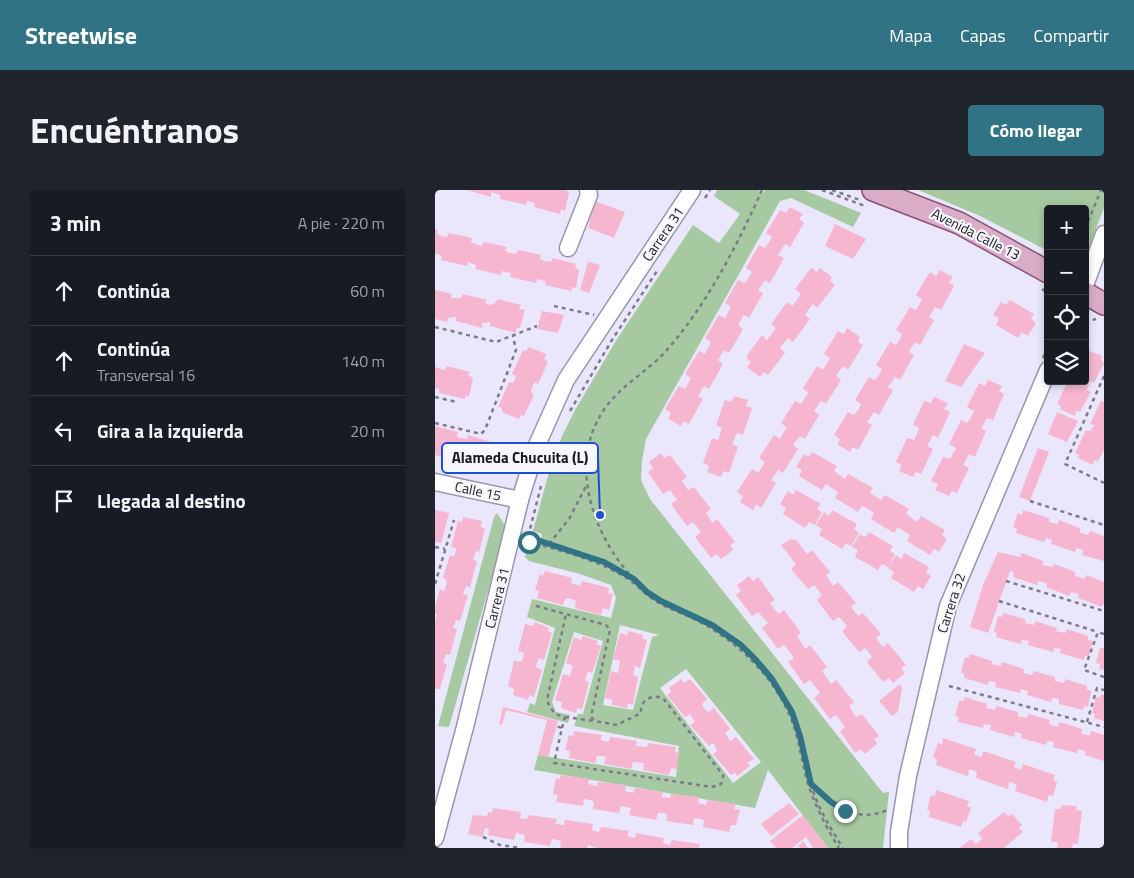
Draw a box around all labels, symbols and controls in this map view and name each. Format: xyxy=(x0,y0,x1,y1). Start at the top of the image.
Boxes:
text: Streetwise xyxy=(25,17,137,53)
text: Mapa xyxy=(889,22,932,49)
text: Capas xyxy=(960,22,1006,49)
text: Compartir xyxy=(1034,22,1109,49)
text: Encuéntranos xyxy=(30,103,239,157)
button: Cómo llegar xyxy=(968,105,1104,156)
street label: Carrera 31 xyxy=(637,202,689,265)
street label: Avenida Calle 13 xyxy=(928,202,1024,265)
map controls xyxy=(1044,205,1089,385)
button: + xyxy=(1044,205,1089,250)
text: 3 min xyxy=(50,207,101,239)
text: A pie · 220 m xyxy=(298,211,385,235)
button: − xyxy=(1044,250,1089,295)
text: Continúa xyxy=(97,276,170,305)
icon: ahead xyxy=(50,277,78,305)
text: 60 m xyxy=(350,279,385,303)
button: locate xyxy=(1044,295,1089,340)
text: Continúa xyxy=(97,334,170,363)
button: layers xyxy=(1044,340,1089,385)
icon: ahead xyxy=(50,347,78,375)
text: 140 m xyxy=(341,349,385,373)
text: Transversal 16 xyxy=(97,363,195,387)
text: Gira a la izquierda xyxy=(97,416,244,445)
icon: left xyxy=(50,417,78,445)
text: 20 m xyxy=(350,419,385,443)
callout: Alameda Chucuita (L) xyxy=(442,443,598,473)
text: Alameda Chucuita (L) xyxy=(452,446,589,469)
street label: Calle 15 xyxy=(453,475,503,506)
text: Llegada al destino xyxy=(97,486,246,515)
icon: arrive xyxy=(50,487,78,515)
route start xyxy=(518,531,541,554)
street label: Carrera 31 xyxy=(479,565,514,630)
street label: Carrera 32 xyxy=(931,570,970,636)
route end xyxy=(834,800,857,823)

